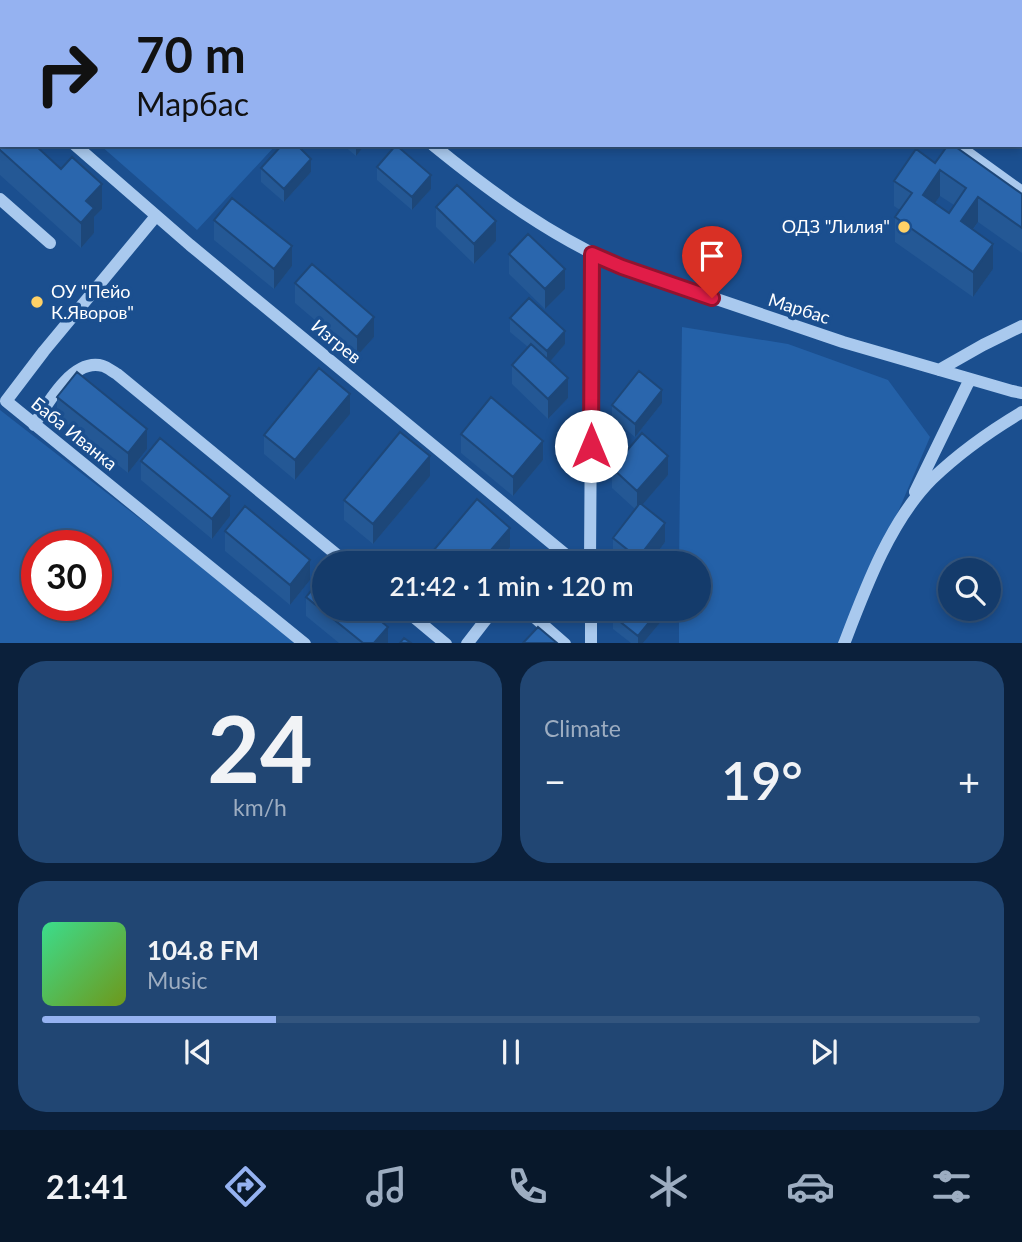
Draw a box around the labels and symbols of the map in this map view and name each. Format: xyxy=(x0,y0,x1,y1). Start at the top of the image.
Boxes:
place label: ОДЗ "Лилия" xyxy=(782,215,890,237)
marker: ОДЗ "Лилия" xyxy=(896,219,912,235)
pin xyxy=(682,226,742,298)
place label: ОУ "Пейо К.Яворов" xyxy=(51,280,134,323)
street label: Марбас xyxy=(766,288,833,328)
marker: ОУ "Пейо К.Яворов" xyxy=(29,294,45,310)
street label: Изгрев xyxy=(307,315,366,368)
street label: Баба Иванка xyxy=(27,392,122,475)
position arrow xyxy=(554,409,628,483)
speed limit sign: 30 xyxy=(21,530,112,621)

